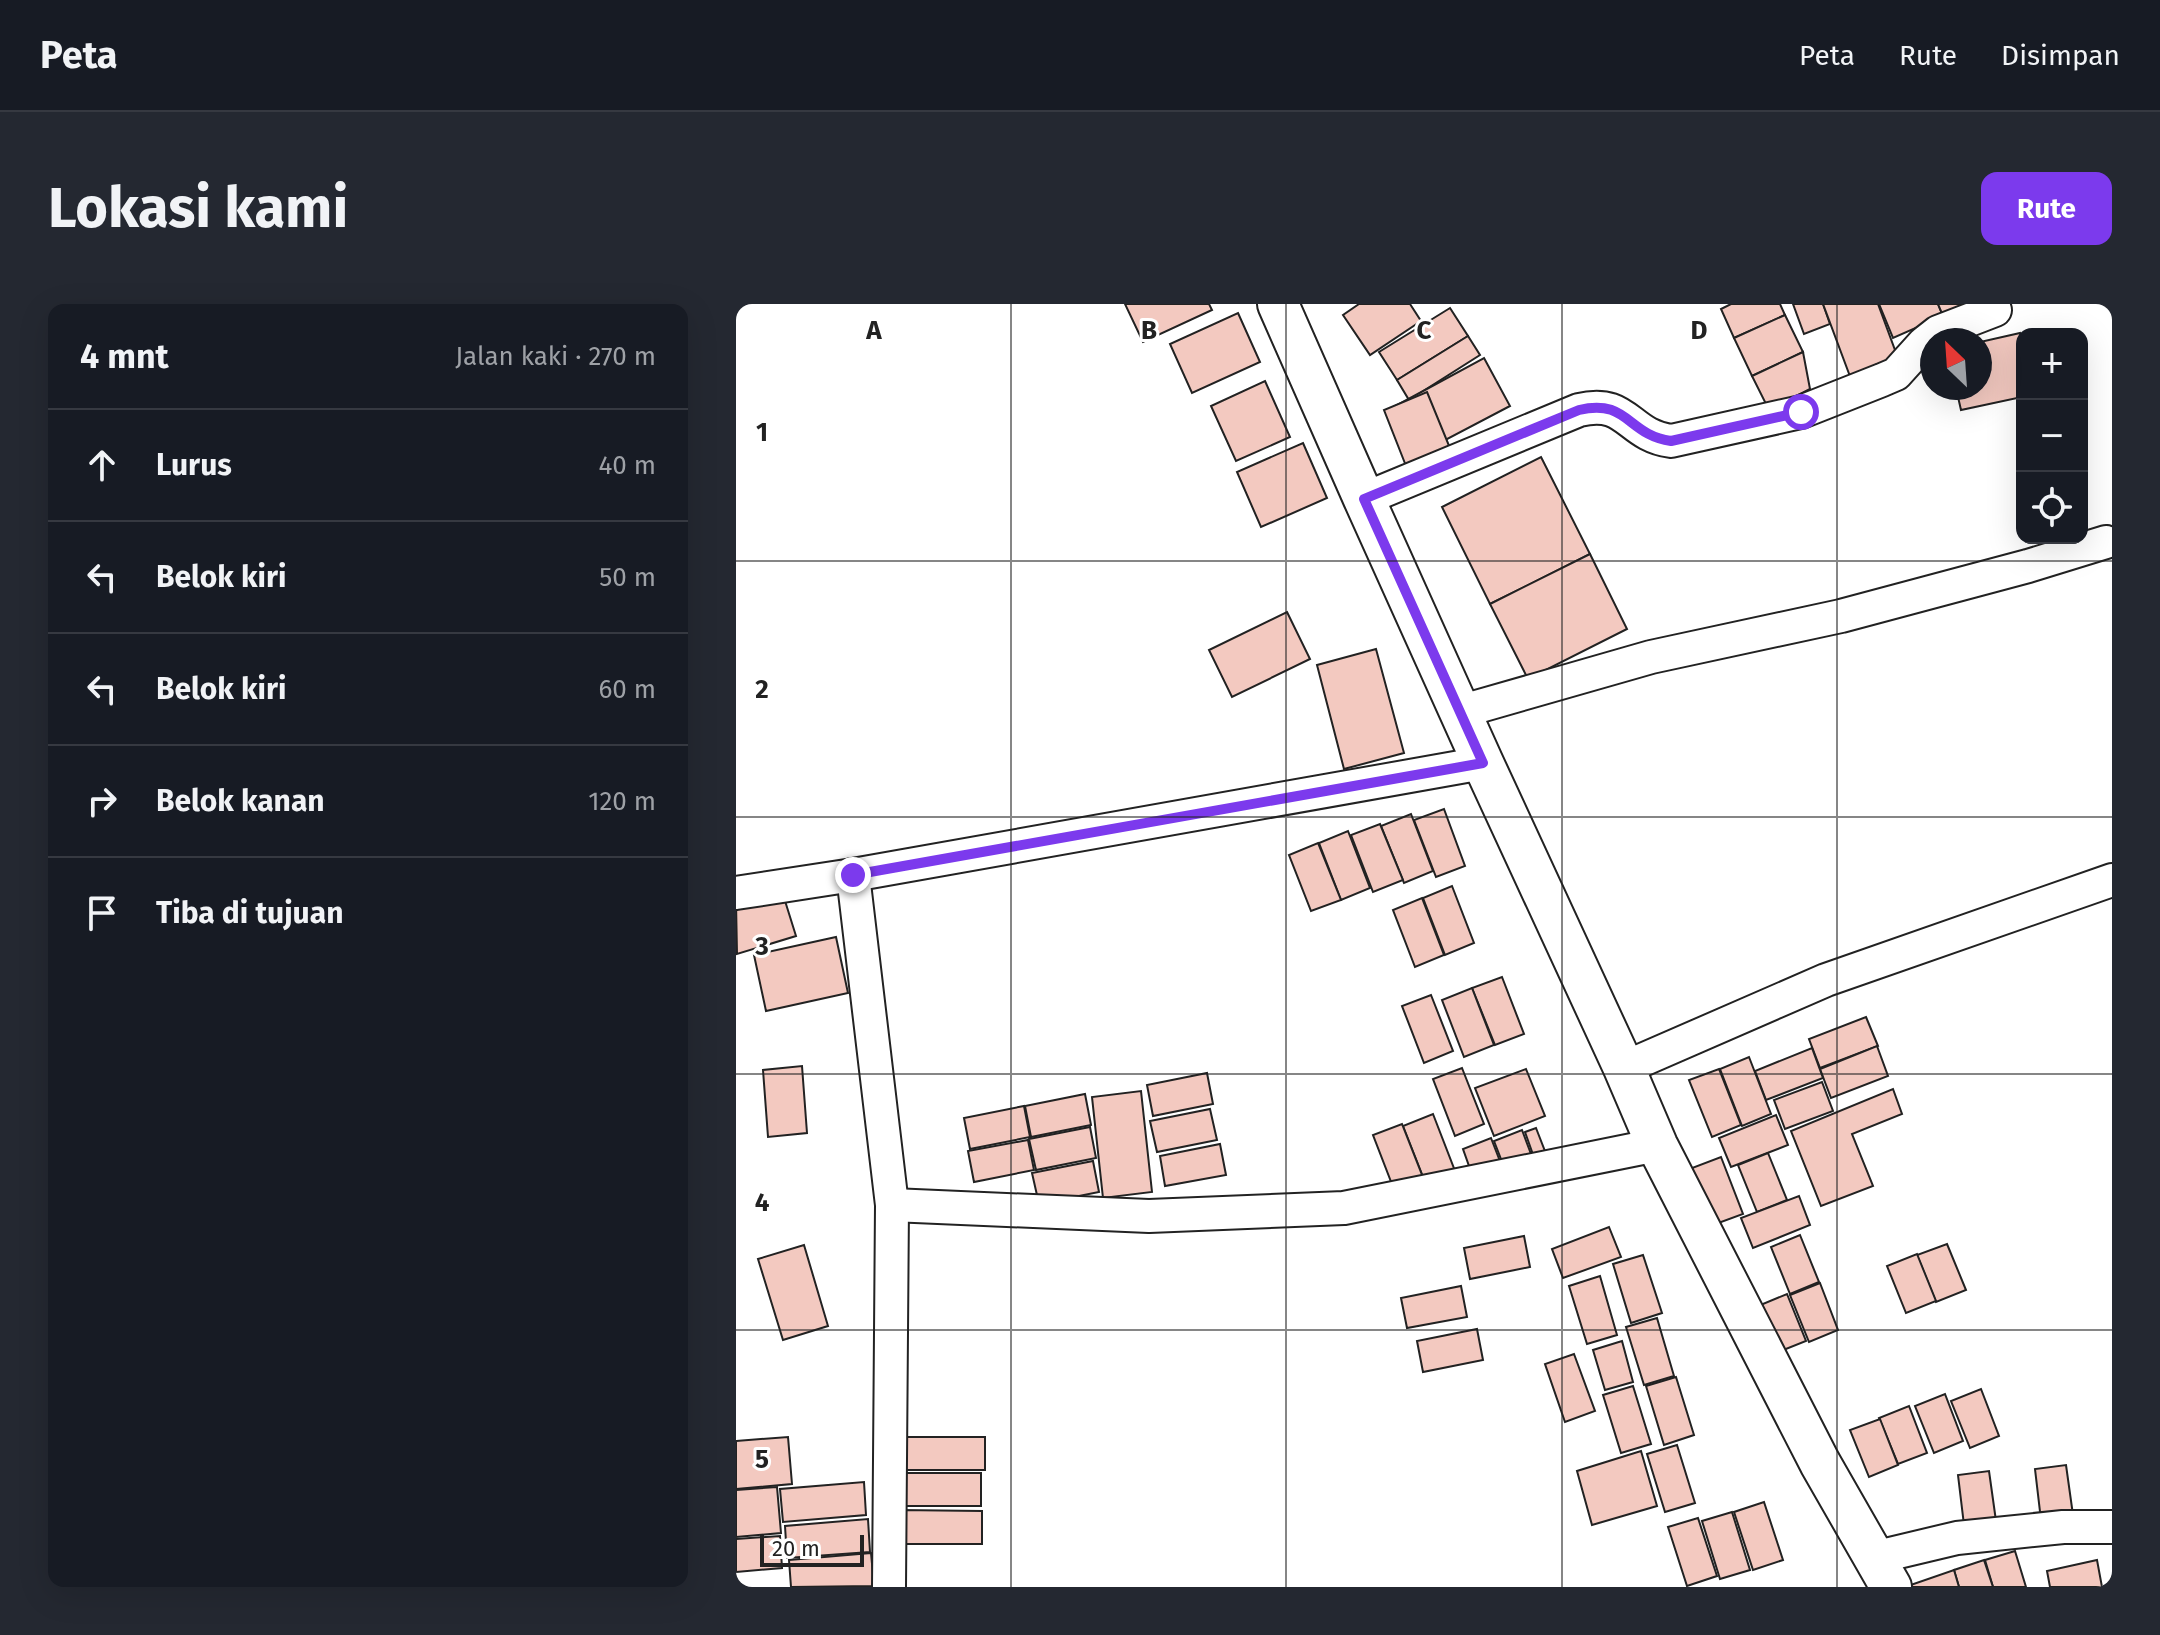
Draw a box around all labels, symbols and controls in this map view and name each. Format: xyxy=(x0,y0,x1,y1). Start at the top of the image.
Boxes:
text: Peta xyxy=(40,32,118,78)
text: Peta xyxy=(1799,39,1855,72)
text: Rute xyxy=(1899,39,1957,72)
text: Disimpan xyxy=(2001,39,2120,72)
button: Rute xyxy=(1981,172,2112,245)
text: Lokasi kami xyxy=(48,175,348,242)
text: A xyxy=(865,315,882,346)
text: B xyxy=(1141,315,1157,346)
text: C xyxy=(1417,315,1432,346)
text: D xyxy=(1691,315,1708,346)
north arrow xyxy=(1920,328,1992,400)
map controls xyxy=(2016,328,2088,544)
button: + xyxy=(2016,328,2088,400)
text: 4 mnt xyxy=(80,336,169,377)
text: Jalan kaki · 270 m xyxy=(455,341,656,372)
route start xyxy=(1783,394,1819,430)
button: − xyxy=(2016,400,2088,472)
text: 1 xyxy=(756,417,768,448)
icon: ahead xyxy=(80,443,124,487)
text: Lurus xyxy=(156,447,232,483)
text: 40 m xyxy=(598,450,656,481)
button: locate xyxy=(2016,472,2088,544)
icon: left xyxy=(80,555,124,599)
text: Belok kiri xyxy=(156,559,287,595)
text: 50 m xyxy=(599,562,656,593)
icon: left xyxy=(80,667,124,711)
text: Belok kiri xyxy=(156,671,287,707)
text: 60 m xyxy=(598,674,656,705)
text: 2 xyxy=(755,674,769,705)
icon: right xyxy=(80,779,124,823)
text: Belok kanan xyxy=(156,783,325,819)
text: 120 m xyxy=(588,786,656,817)
route end xyxy=(835,857,871,893)
icon: arrive xyxy=(80,891,124,935)
text: Tiba di tujuan xyxy=(156,895,343,931)
text: 3 xyxy=(754,931,769,962)
text: 4 xyxy=(755,1187,770,1218)
text: 5 xyxy=(755,1444,769,1475)
scale bar xyxy=(760,1531,864,1567)
text: 20 m xyxy=(772,1535,820,1562)

